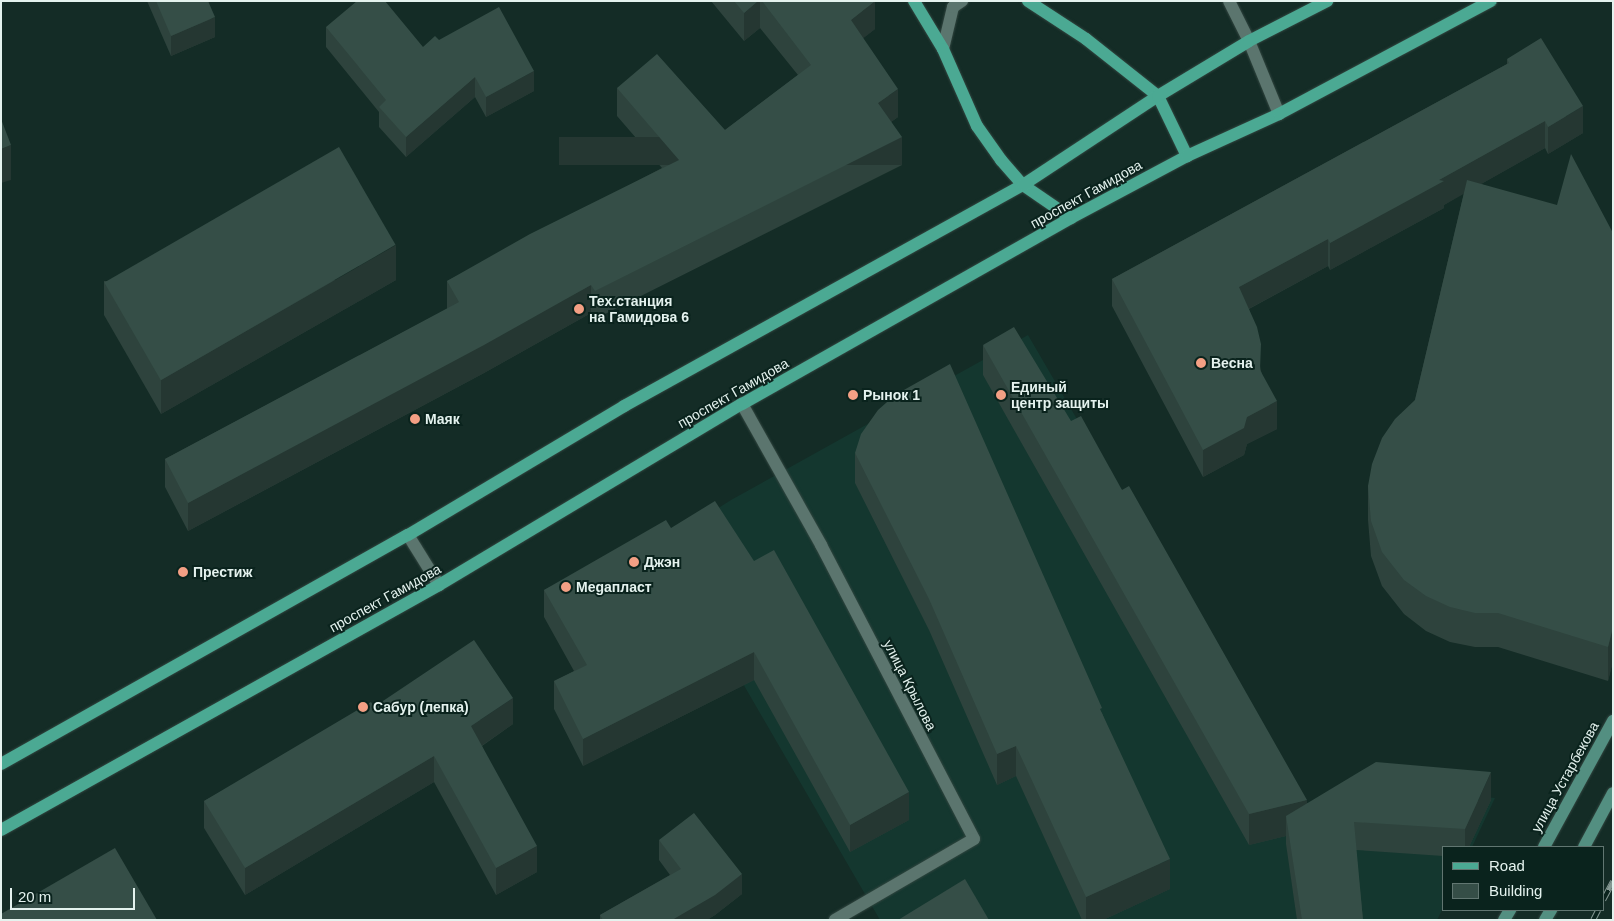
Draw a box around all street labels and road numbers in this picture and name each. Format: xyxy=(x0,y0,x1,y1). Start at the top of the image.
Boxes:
street label: проспект Гамидова xyxy=(1027,156,1145,232)
street label: проспект Гамидова xyxy=(675,354,791,432)
street label: проспект Гамидова xyxy=(326,560,444,636)
street label: улица Крылова xyxy=(880,637,940,733)
street label: улица Устарбекова xyxy=(1528,719,1602,835)

